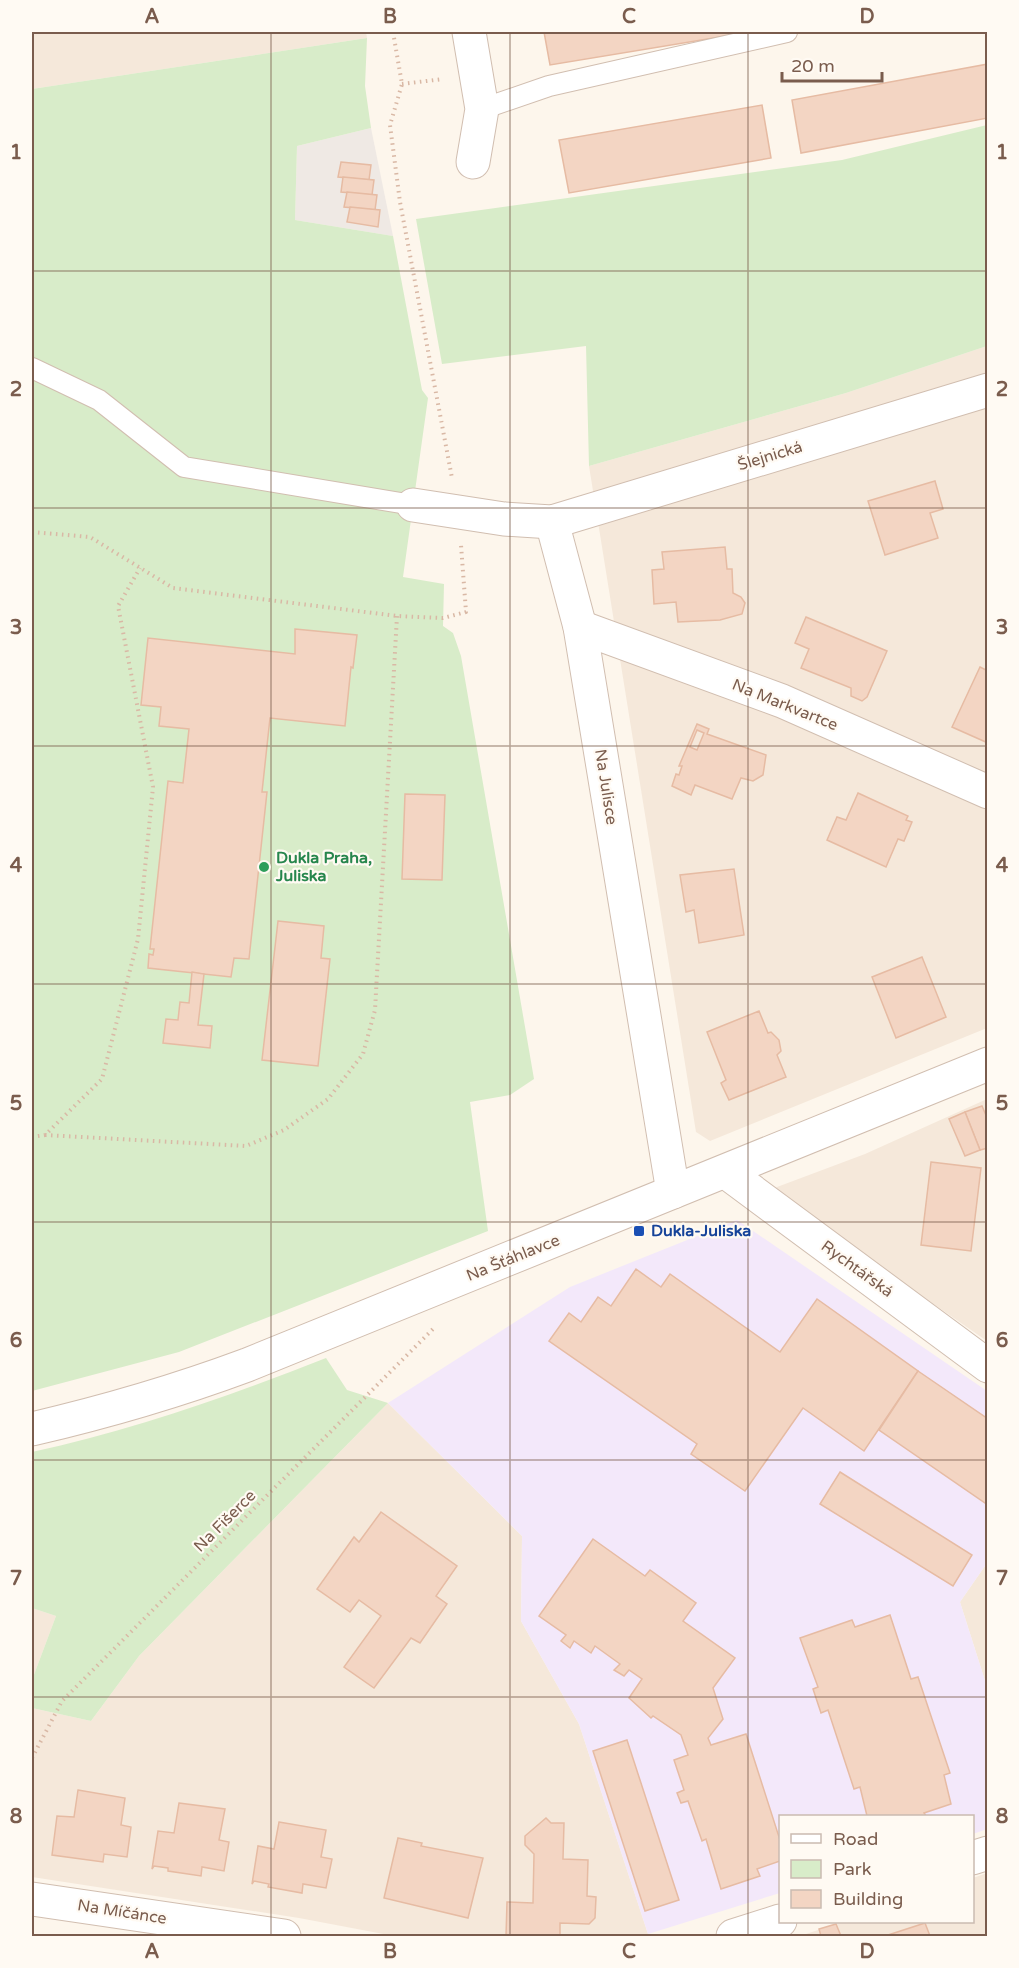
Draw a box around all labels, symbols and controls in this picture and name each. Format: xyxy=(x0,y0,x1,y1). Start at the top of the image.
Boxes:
text: A xyxy=(145,5,160,29)
text: B xyxy=(383,5,397,29)
text: C xyxy=(622,5,636,29)
text: D xyxy=(859,5,875,29)
scale bar xyxy=(782,45,882,83)
text: 20 m xyxy=(791,55,835,77)
text: 1 xyxy=(10,141,22,165)
text: 1 xyxy=(996,141,1008,165)
text: 2 xyxy=(10,378,22,402)
text: 2 xyxy=(996,378,1008,402)
street label: Šlejnická xyxy=(735,437,805,475)
text: 3 xyxy=(10,616,22,640)
text: 3 xyxy=(996,616,1008,640)
street label: Na Markvartce xyxy=(729,675,841,735)
street label: Na Julisce xyxy=(590,748,622,826)
place label: Dukla Praha, Juliska xyxy=(275,848,372,886)
text: 4 xyxy=(10,854,23,878)
text: 4 xyxy=(996,854,1009,878)
marker: Dukla Praha, Juliska xyxy=(257,860,271,874)
text: 5 xyxy=(10,1092,22,1116)
text: 5 xyxy=(996,1092,1008,1116)
place label: Dukla-Juliska xyxy=(651,1221,751,1241)
marker: Dukla-Juliska xyxy=(632,1224,646,1238)
street label: Na Šťáhlavce xyxy=(463,1230,563,1286)
street label: Rychtářská xyxy=(817,1236,897,1302)
text: 6 xyxy=(10,1329,22,1353)
text: 6 xyxy=(996,1329,1008,1353)
street label: Na Fišerce xyxy=(190,1486,260,1556)
text: 7 xyxy=(10,1567,22,1591)
text: 7 xyxy=(996,1567,1008,1591)
text: 8 xyxy=(10,1805,22,1829)
text: 8 xyxy=(996,1805,1008,1829)
legend xyxy=(779,1815,974,1923)
text: Road xyxy=(833,1828,878,1850)
text: Park xyxy=(833,1858,872,1880)
text: Building xyxy=(833,1888,903,1910)
street label: Na Míčánce xyxy=(76,1895,168,1929)
text: A xyxy=(145,1940,160,1964)
text: B xyxy=(383,1940,397,1964)
text: C xyxy=(622,1940,636,1964)
text: D xyxy=(859,1940,875,1964)

